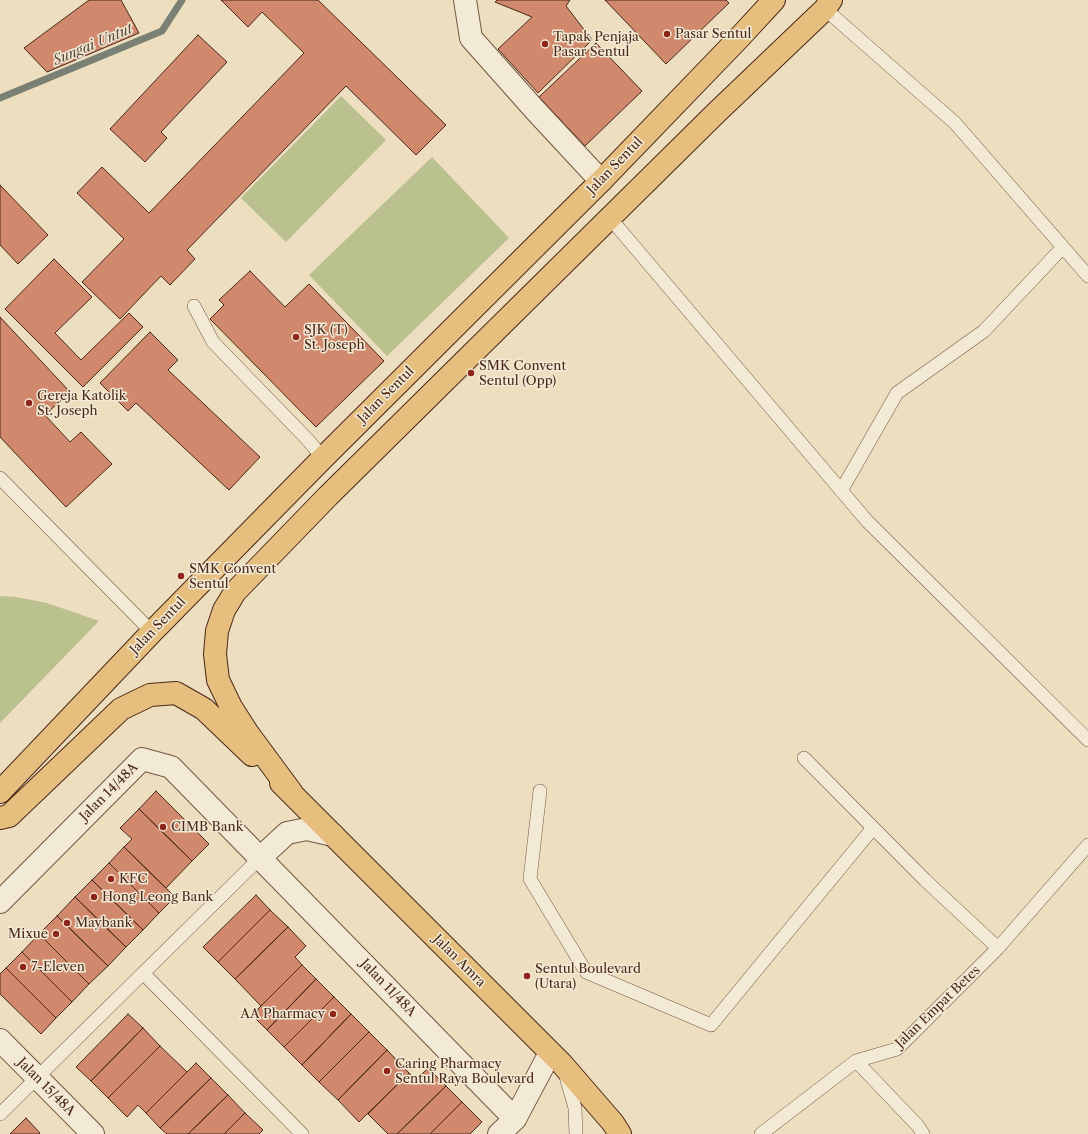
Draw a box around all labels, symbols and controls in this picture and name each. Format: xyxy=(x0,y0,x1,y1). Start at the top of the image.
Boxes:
water label: Sungai Untut xyxy=(51,21,135,69)
place label: Pasar Sentul xyxy=(675,26,751,42)
place label: Tapak Penjaja Pasar Sentul xyxy=(553,29,639,60)
marker: Pasar Sentul xyxy=(662,29,672,39)
marker: Tapak Penjaja Pasar Sentul xyxy=(540,39,550,49)
street label: Jalan Sentul xyxy=(584,134,646,198)
place label: SJK (T) St. Joseph xyxy=(304,322,365,353)
marker: SJK (T) St. Joseph xyxy=(291,332,301,342)
place label: SMK Convent Sentul (Opp) xyxy=(479,358,566,389)
street label: Jalan Sentul xyxy=(355,364,417,426)
marker: SMK Convent Sentul (Opp) xyxy=(466,368,476,378)
place label: Gereja Katolik St. Joseph xyxy=(37,388,126,419)
marker: Gereja Katolik St. Joseph xyxy=(24,398,34,408)
place label: SMK Convent Sentul xyxy=(189,561,276,592)
marker: SMK Convent Sentul xyxy=(176,571,186,581)
street label: Jalan Sentul xyxy=(127,594,189,658)
street label: Jalan 14/48A xyxy=(77,760,141,824)
place label: CIMB Bank xyxy=(171,819,243,835)
marker: CIMB Bank xyxy=(158,822,168,832)
place label: KFC xyxy=(119,871,148,887)
marker: KFC xyxy=(106,874,116,884)
place label: Hong Leong Bank xyxy=(102,889,213,905)
marker: Hong Leong Bank xyxy=(89,892,99,902)
place label: Maybank xyxy=(75,915,132,931)
marker: Maybank xyxy=(62,918,72,928)
place label: Mixue xyxy=(8,926,48,942)
marker: Mixue xyxy=(51,929,61,939)
street label: Jalan Amra xyxy=(430,932,488,990)
street label: Jalan 11/48A xyxy=(357,956,419,1020)
place label: 7-Eleven xyxy=(31,959,85,975)
place label: Sentul Boulevard (Utara) xyxy=(535,961,641,992)
marker: 7-Eleven xyxy=(18,962,28,972)
street label: Jalan Empat Betes xyxy=(892,963,984,1051)
marker: Sentul Boulevard (Utara) xyxy=(522,971,532,981)
place label: AA Pharmacy xyxy=(240,1006,325,1022)
marker: AA Pharmacy xyxy=(328,1009,338,1019)
street label: Jalan 15/48A xyxy=(14,1055,78,1119)
place label: Caring Pharmacy Sentul Raya Boulevard xyxy=(395,1056,534,1087)
marker: Caring Pharmacy Sentul Raya Boulevard xyxy=(382,1066,392,1076)

